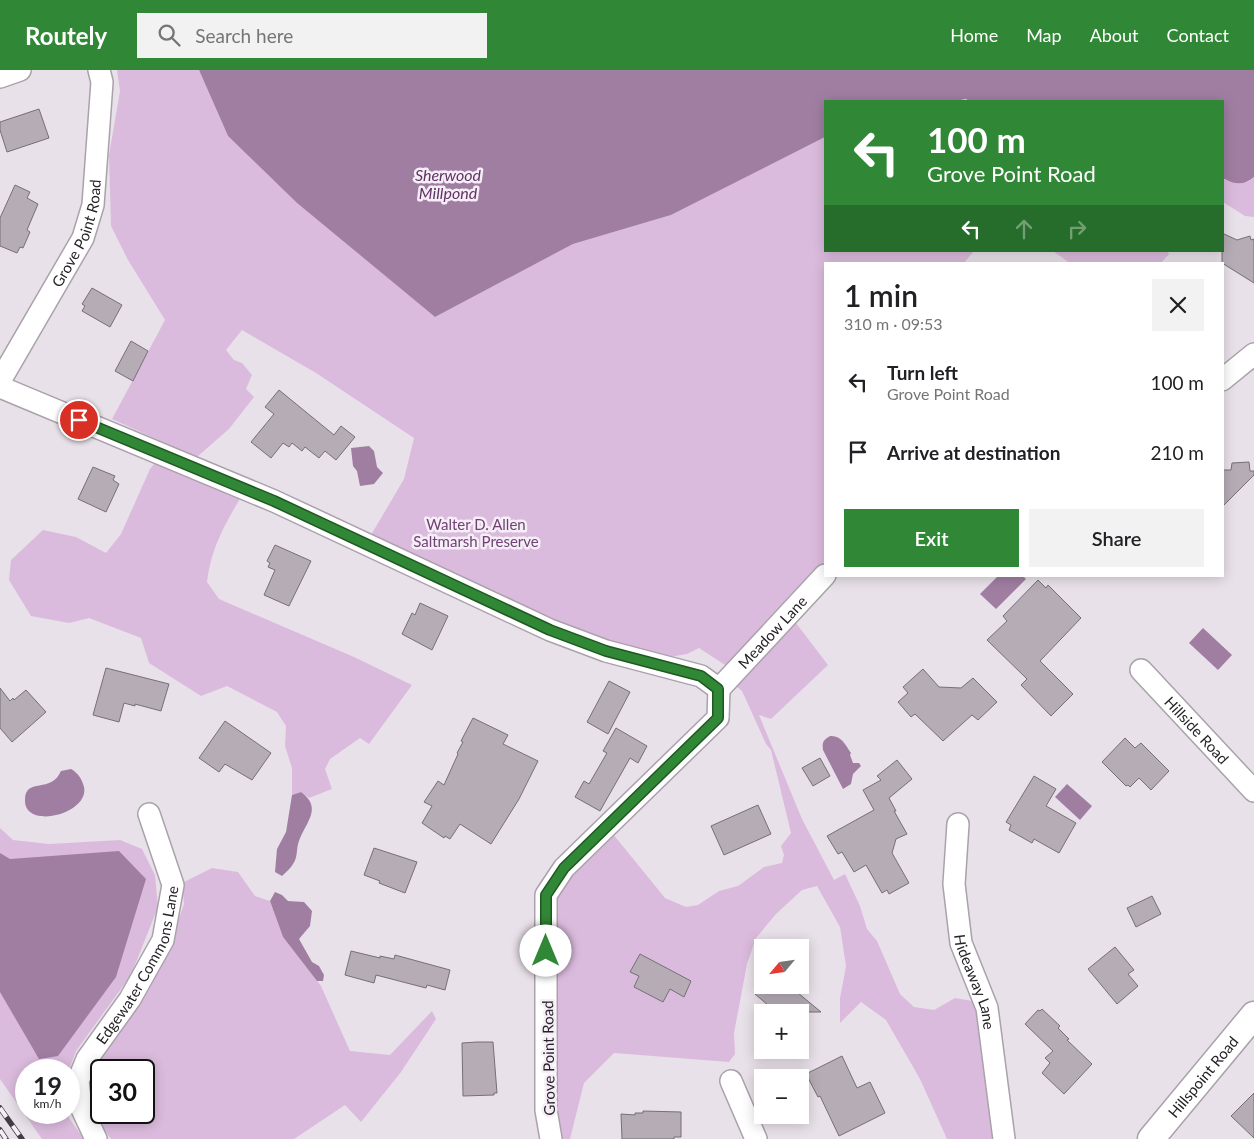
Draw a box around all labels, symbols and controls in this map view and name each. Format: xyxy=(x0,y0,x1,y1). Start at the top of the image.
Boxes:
search box xyxy=(137,13,487,58)
text: Routely xyxy=(25,21,107,50)
icon: search xyxy=(155,21,183,49)
text: Search here xyxy=(195,24,293,47)
text: Home xyxy=(950,24,998,46)
text: Map xyxy=(1026,24,1062,46)
text: About xyxy=(1090,24,1139,46)
text: Contact xyxy=(1167,24,1229,46)
text: 100 m xyxy=(927,118,1026,160)
icon: left xyxy=(844,120,909,185)
text: Grove Point Road xyxy=(927,160,1096,187)
water label: Sherwood Millpond xyxy=(415,165,482,202)
street label: Grove Point Road xyxy=(48,179,104,290)
icon: left xyxy=(957,215,985,243)
icon: ahead xyxy=(1010,215,1038,243)
icon: right xyxy=(1063,215,1091,243)
text: 1 min xyxy=(844,277,918,313)
button: close xyxy=(1152,279,1204,331)
text: 310 m · 09:53 xyxy=(844,314,943,333)
text: Turn left xyxy=(887,361,958,384)
icon: left xyxy=(844,368,872,396)
text: 100 m xyxy=(1150,371,1204,394)
text: Grove Point Road xyxy=(887,384,1010,403)
pin xyxy=(58,399,100,441)
icon: arrive xyxy=(65,406,93,434)
icon: arrive xyxy=(844,438,872,466)
text: Arrive at destination xyxy=(887,441,1060,464)
text: 210 m xyxy=(1150,441,1204,464)
button: Exit xyxy=(844,509,1019,567)
button: Share xyxy=(1029,509,1204,567)
park label: Walter D. Allen Saltmarsh Preserve xyxy=(413,515,539,550)
street label: Meadow Lane xyxy=(734,592,810,672)
street label: Hillside Road xyxy=(1161,692,1233,767)
street label: Edgewater Commons Lane xyxy=(92,884,182,1047)
position arrow xyxy=(519,924,571,976)
street label: Hideaway Lane xyxy=(951,933,999,1031)
north arrow xyxy=(754,939,809,994)
map controls xyxy=(754,939,809,1124)
street label: Grove Point Road xyxy=(538,1000,558,1116)
button: + xyxy=(754,1004,809,1059)
street label: Hillspoint Road xyxy=(1164,1033,1242,1121)
speed limit sign: 30 xyxy=(90,1059,155,1124)
button: − xyxy=(754,1069,809,1124)
text: 19 xyxy=(33,1070,62,1100)
text: km/h xyxy=(33,1096,62,1111)

